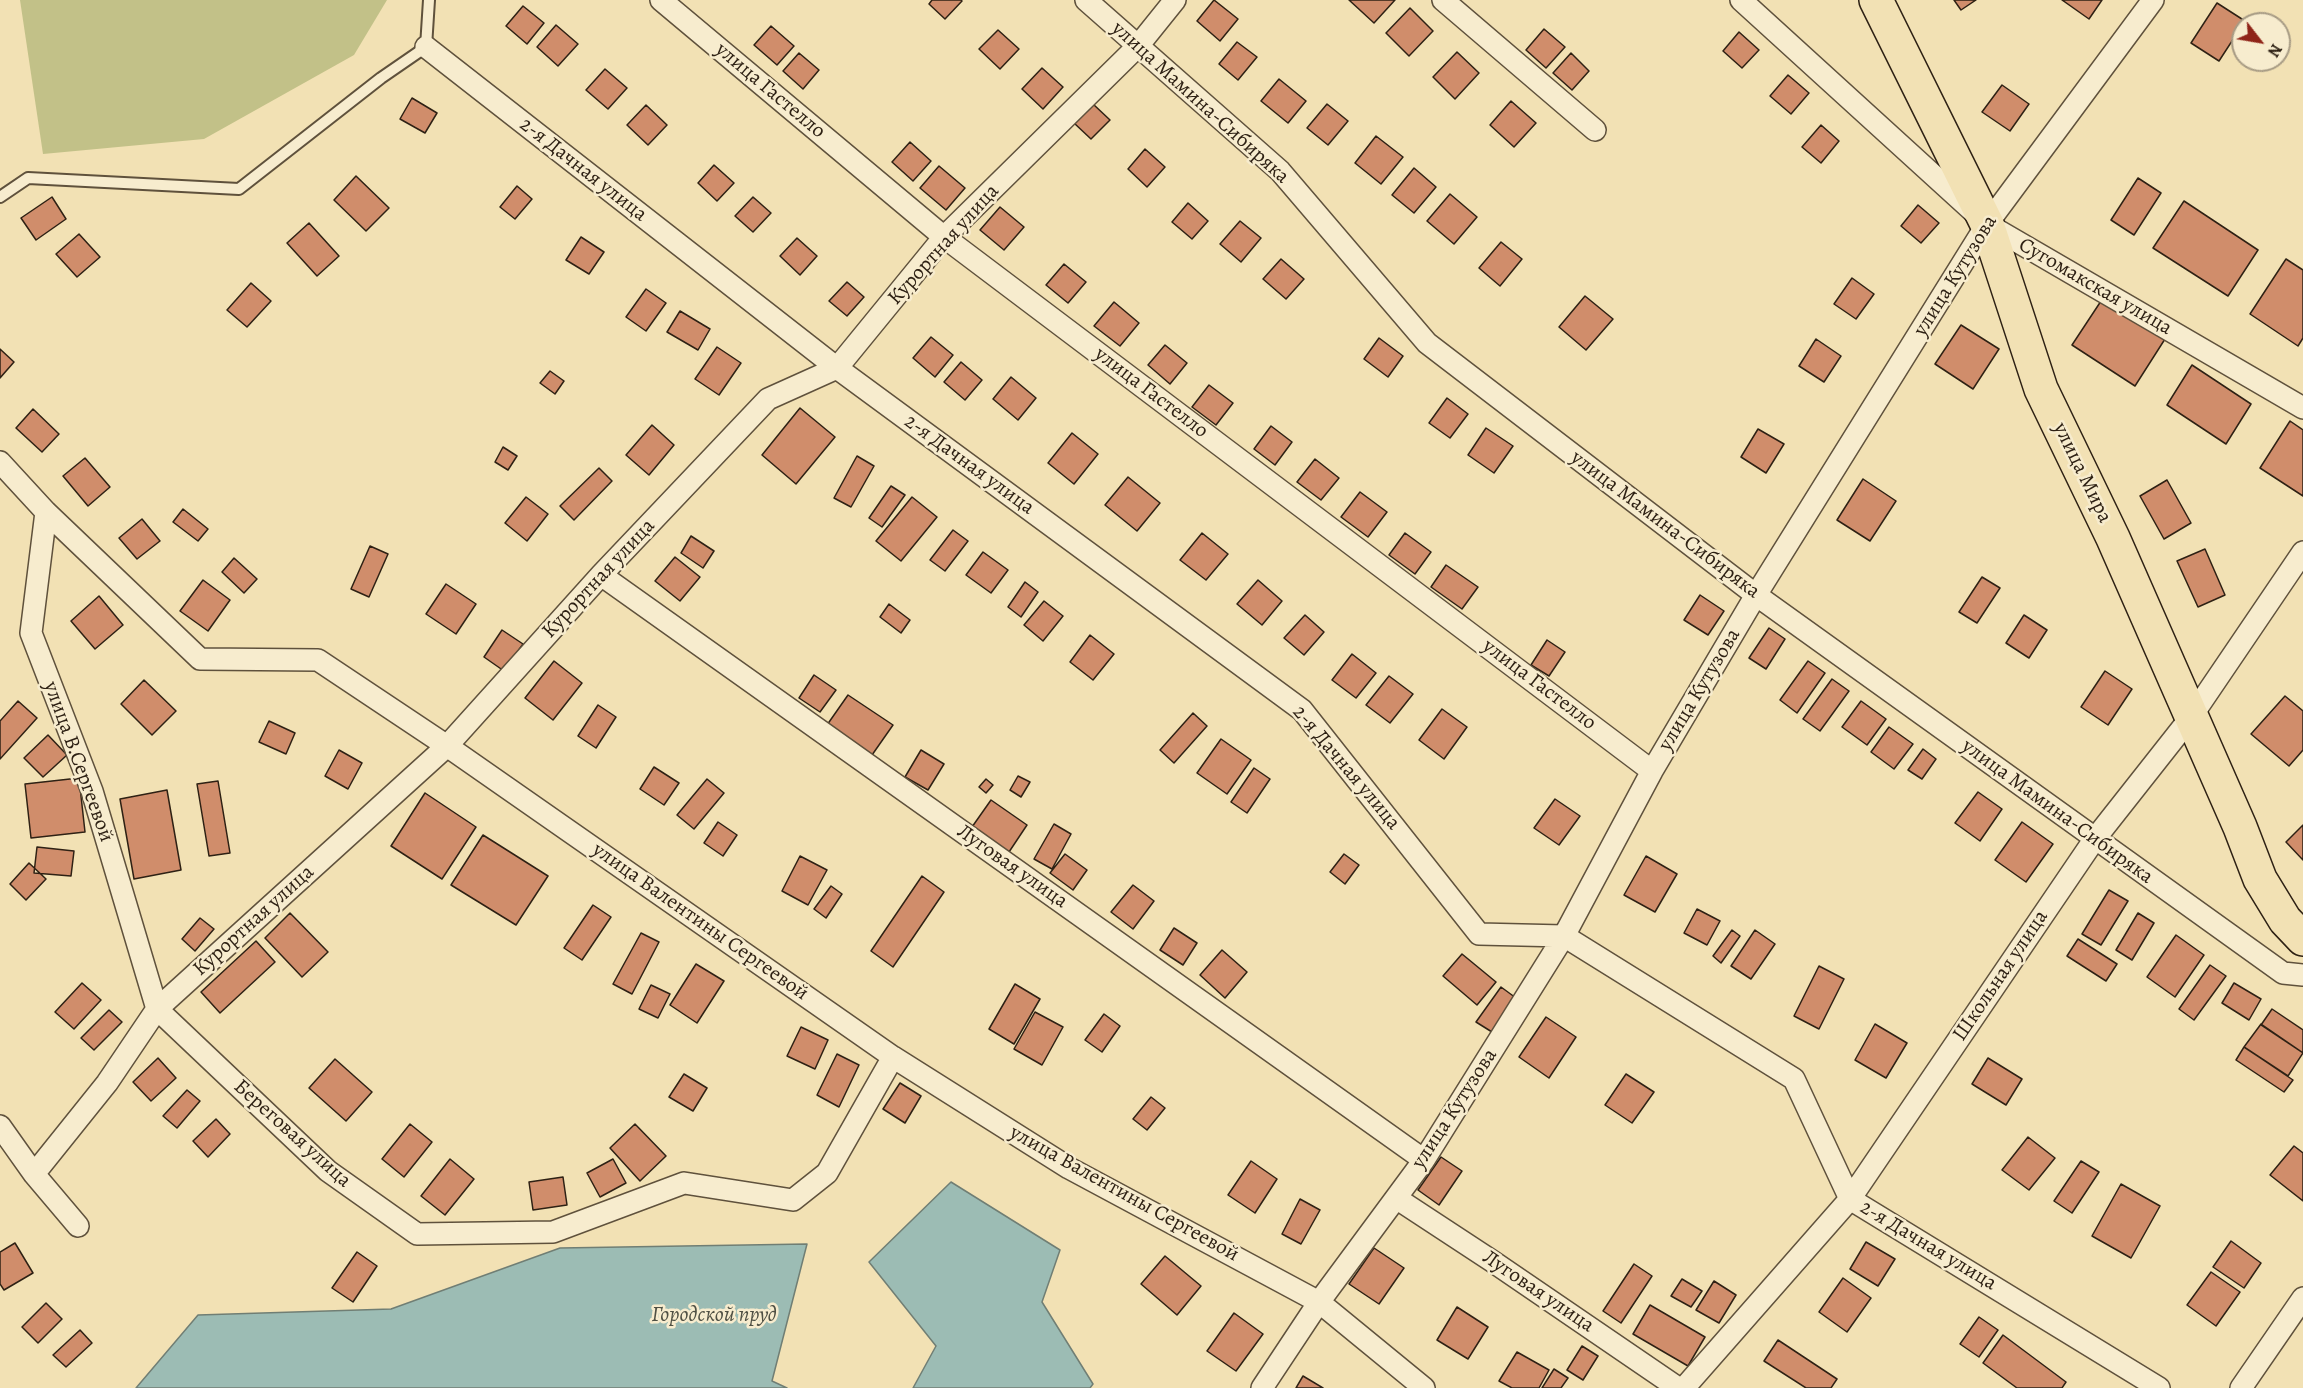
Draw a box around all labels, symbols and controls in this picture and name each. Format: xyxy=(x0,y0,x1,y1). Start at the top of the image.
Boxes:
north arrow xyxy=(2231,12,2291,72)
street label: улица Мамина-Сибиряка xyxy=(1106,16,1294,190)
street label: улица Гастелло xyxy=(710,38,830,144)
text: N xyxy=(2262,40,2287,61)
street label: 2-я Дачная улица xyxy=(514,112,652,228)
street label: Курортная улица xyxy=(883,179,1005,311)
street label: улица Кутузова xyxy=(1909,211,2003,341)
street label: Сугомакская улица xyxy=(2014,233,2176,341)
street label: улица Гастелло xyxy=(1089,342,1213,444)
street label: 2-я Дачная улица xyxy=(899,409,1039,521)
street label: улица Мира xyxy=(2047,419,2117,527)
street label: улица Мамина-Сибиряка xyxy=(1565,446,1765,604)
street label: Курортная улица xyxy=(537,514,661,644)
street label: улица Кутузова xyxy=(1654,624,1746,756)
street label: улица Гастелло xyxy=(1477,634,1601,736)
street label: улица В.Сергеевой xyxy=(37,678,119,846)
street label: 2-я Дачная улица xyxy=(1287,701,1405,835)
street label: улица Мамина-Сибиряка xyxy=(1956,734,2158,890)
street label: Луговая улица xyxy=(952,820,1072,914)
street label: улица Валентины Сергеевой xyxy=(587,838,813,1006)
street label: Курортная улица xyxy=(188,860,320,982)
street label: Школьная улица xyxy=(1948,906,2054,1046)
street label: улица Кутузова xyxy=(1407,1044,1503,1174)
street label: Береговая улица xyxy=(228,1075,356,1193)
street label: улица Валентины Сергеевой xyxy=(1005,1120,1243,1268)
street label: 2-я Дачная улица xyxy=(1855,1195,2001,1297)
street label: Луговая улица xyxy=(1477,1245,1599,1339)
water label: Городской пруд xyxy=(651,1303,777,1329)

